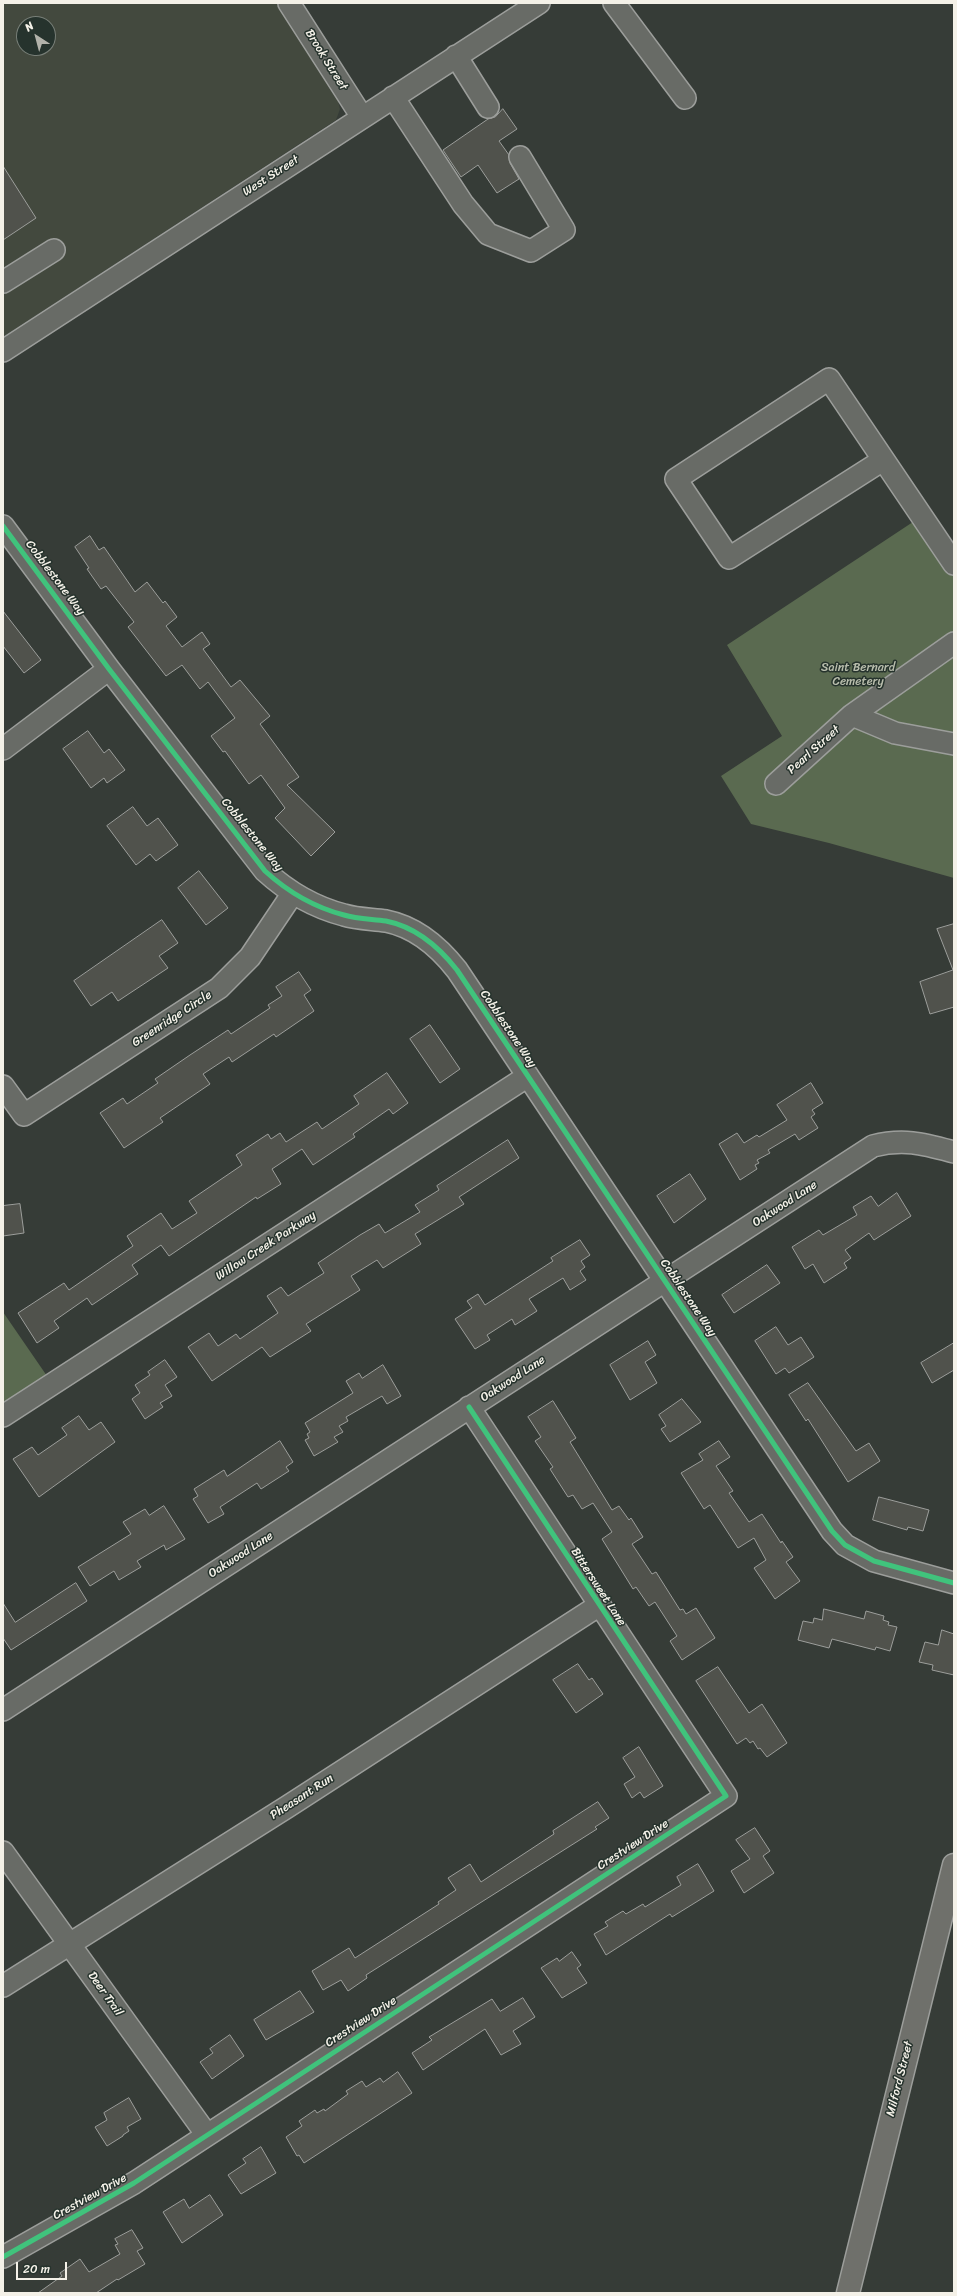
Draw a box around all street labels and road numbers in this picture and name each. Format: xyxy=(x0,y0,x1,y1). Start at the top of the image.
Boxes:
street label: Brook Street xyxy=(302,27,350,93)
street label: West Street xyxy=(240,152,302,200)
street label: Cobblestone Way xyxy=(22,538,88,618)
street label: Pearl Street xyxy=(785,723,843,777)
street label: Cobblestone Way xyxy=(218,795,286,875)
street label: Greenridge Circle xyxy=(129,988,215,1050)
street label: Cobblestone Way xyxy=(477,988,539,1070)
street label: Oakwood Lane xyxy=(750,1178,820,1230)
street label: Willow Creek Parkway xyxy=(213,1208,319,1284)
street label: Cobblestone Way xyxy=(657,1257,719,1339)
street label: Oakwood Lane xyxy=(478,1353,548,1405)
street label: Oakwood Lane xyxy=(206,1529,276,1581)
street label: Bittersweet Lane xyxy=(567,1545,629,1629)
street label: Pheasant Run xyxy=(268,1771,336,1823)
street label: Crestview Drive xyxy=(595,1817,671,1873)
street label: Deer Trail xyxy=(85,1969,125,2019)
street label: Crestview Drive xyxy=(323,1994,399,2050)
street label: Milford Street xyxy=(884,2040,916,2118)
street label: Crestview Drive xyxy=(51,2171,129,2223)

